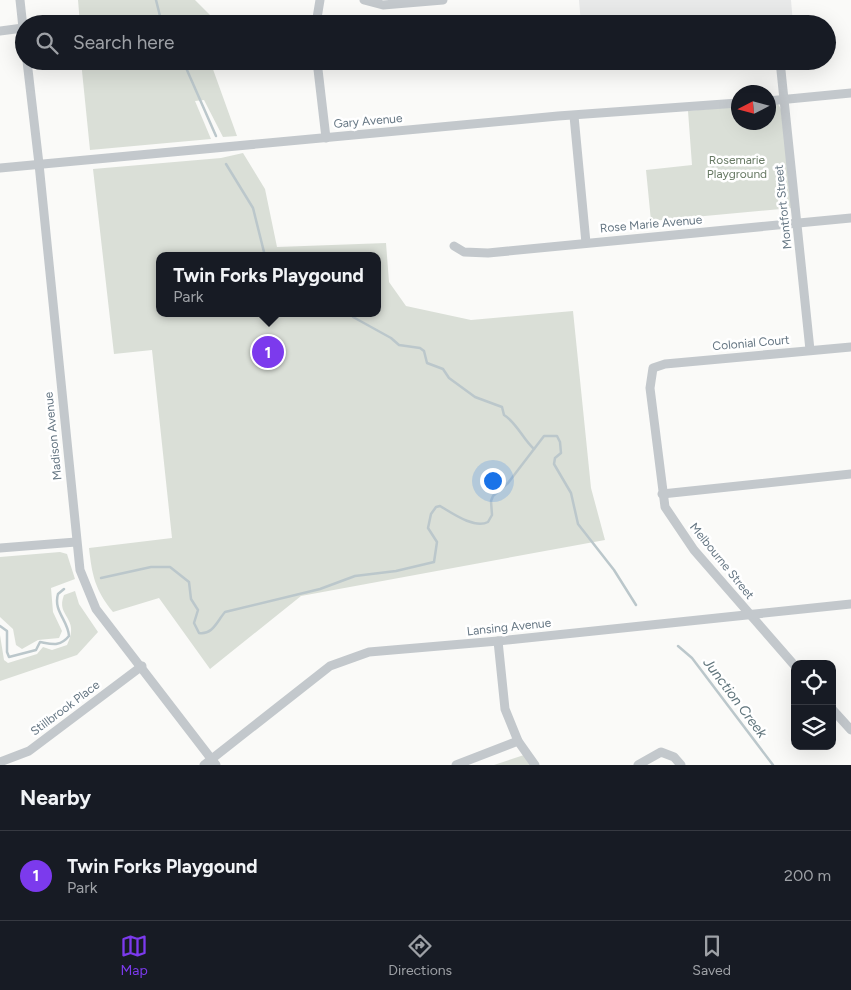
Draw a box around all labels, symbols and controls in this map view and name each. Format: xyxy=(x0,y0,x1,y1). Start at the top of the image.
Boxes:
search box xyxy=(15,15,836,70)
icon: search xyxy=(33,29,61,57)
text: Search here xyxy=(73,31,175,54)
north arrow xyxy=(731,85,776,130)
street label: Gary Avenue xyxy=(333,111,403,131)
park label: Rosemarie Playground xyxy=(707,153,767,181)
street label: Montfort Street xyxy=(772,164,794,250)
street label: Rose Marie Avenue xyxy=(599,213,703,235)
popup xyxy=(156,252,381,317)
text: Twin Forks Playgound xyxy=(173,264,364,287)
text: Park xyxy=(173,287,204,306)
pin: 1 xyxy=(252,333,284,371)
street label: Colonial Court xyxy=(712,333,791,353)
street label: Madison Avenue xyxy=(41,391,65,481)
your location xyxy=(480,468,506,494)
street label: Melbourne Street xyxy=(687,520,757,602)
street label: Lansing Avenue xyxy=(466,616,552,638)
water label: Junction Creek xyxy=(699,654,771,742)
map controls xyxy=(791,660,836,750)
button: locate xyxy=(791,660,836,705)
street label: Stillbrook Place xyxy=(28,677,103,738)
button: layers xyxy=(791,705,836,750)
text: Nearby xyxy=(20,785,91,810)
text: Twin Forks Playgound xyxy=(67,855,258,878)
text: 1 xyxy=(33,866,39,885)
text: 200 m xyxy=(784,866,831,885)
text: Park xyxy=(67,878,97,897)
tab: Map xyxy=(120,932,148,979)
tab: Directions xyxy=(388,932,452,979)
tab: Saved xyxy=(692,932,731,979)

